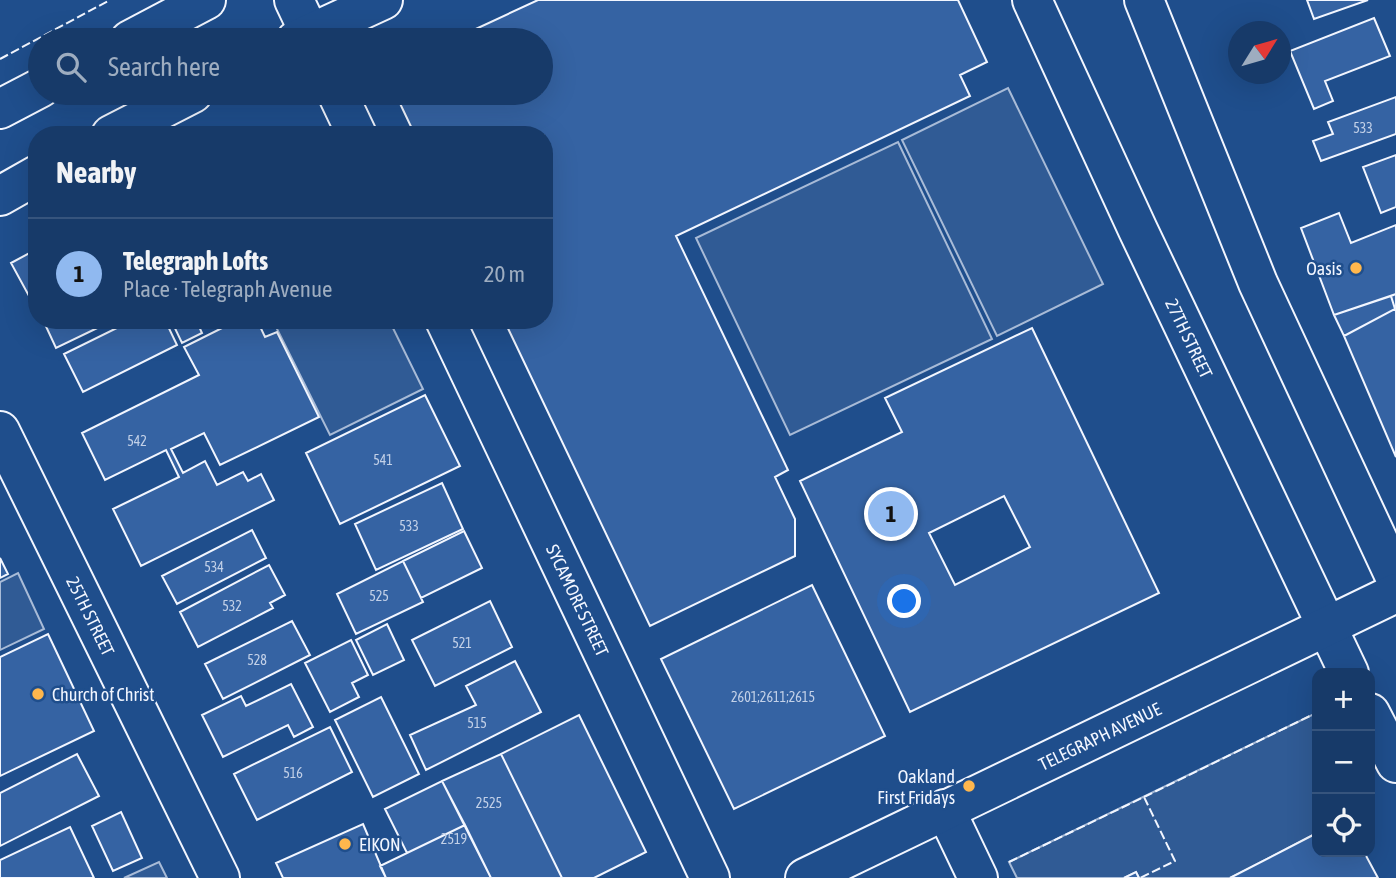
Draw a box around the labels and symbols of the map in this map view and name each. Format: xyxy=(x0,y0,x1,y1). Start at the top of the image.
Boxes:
north arrow xyxy=(1228,21,1291,84)
house number: 533 xyxy=(1353,120,1373,136)
place label: Oasis xyxy=(1306,258,1342,279)
marker: Oasis xyxy=(1348,260,1364,276)
street label: 27TH STREET xyxy=(1162,295,1217,381)
house number: 542 xyxy=(127,433,147,449)
house number: 541 xyxy=(373,452,393,468)
pin: 1 xyxy=(868,488,914,540)
house number: 533 xyxy=(399,518,419,534)
street label: SYCAMORE STREET xyxy=(542,541,614,659)
house number: 534 xyxy=(204,559,224,575)
street label: 25TH STREET xyxy=(63,573,119,659)
your location xyxy=(887,584,921,618)
house number: 525 xyxy=(369,588,389,604)
house number: 532 xyxy=(222,598,242,614)
house number: 521 xyxy=(452,635,472,651)
house number: 528 xyxy=(247,652,267,668)
place label: Church of Christ xyxy=(52,684,154,705)
marker: Church of Christ xyxy=(30,686,46,702)
house number: 2601;2611;2615 xyxy=(731,689,815,705)
street label: TELEGRAPH AVENUE xyxy=(1035,697,1164,774)
house number: 515 xyxy=(467,715,487,731)
house number: 516 xyxy=(283,765,303,781)
place label: Oakland First Fridays xyxy=(877,766,955,808)
marker: Oakland First Fridays xyxy=(961,778,977,794)
house number: 2525 xyxy=(476,795,502,811)
house number: 2519 xyxy=(441,831,467,847)
place label: EIKON xyxy=(359,834,401,855)
marker: EIKON xyxy=(337,836,353,852)

